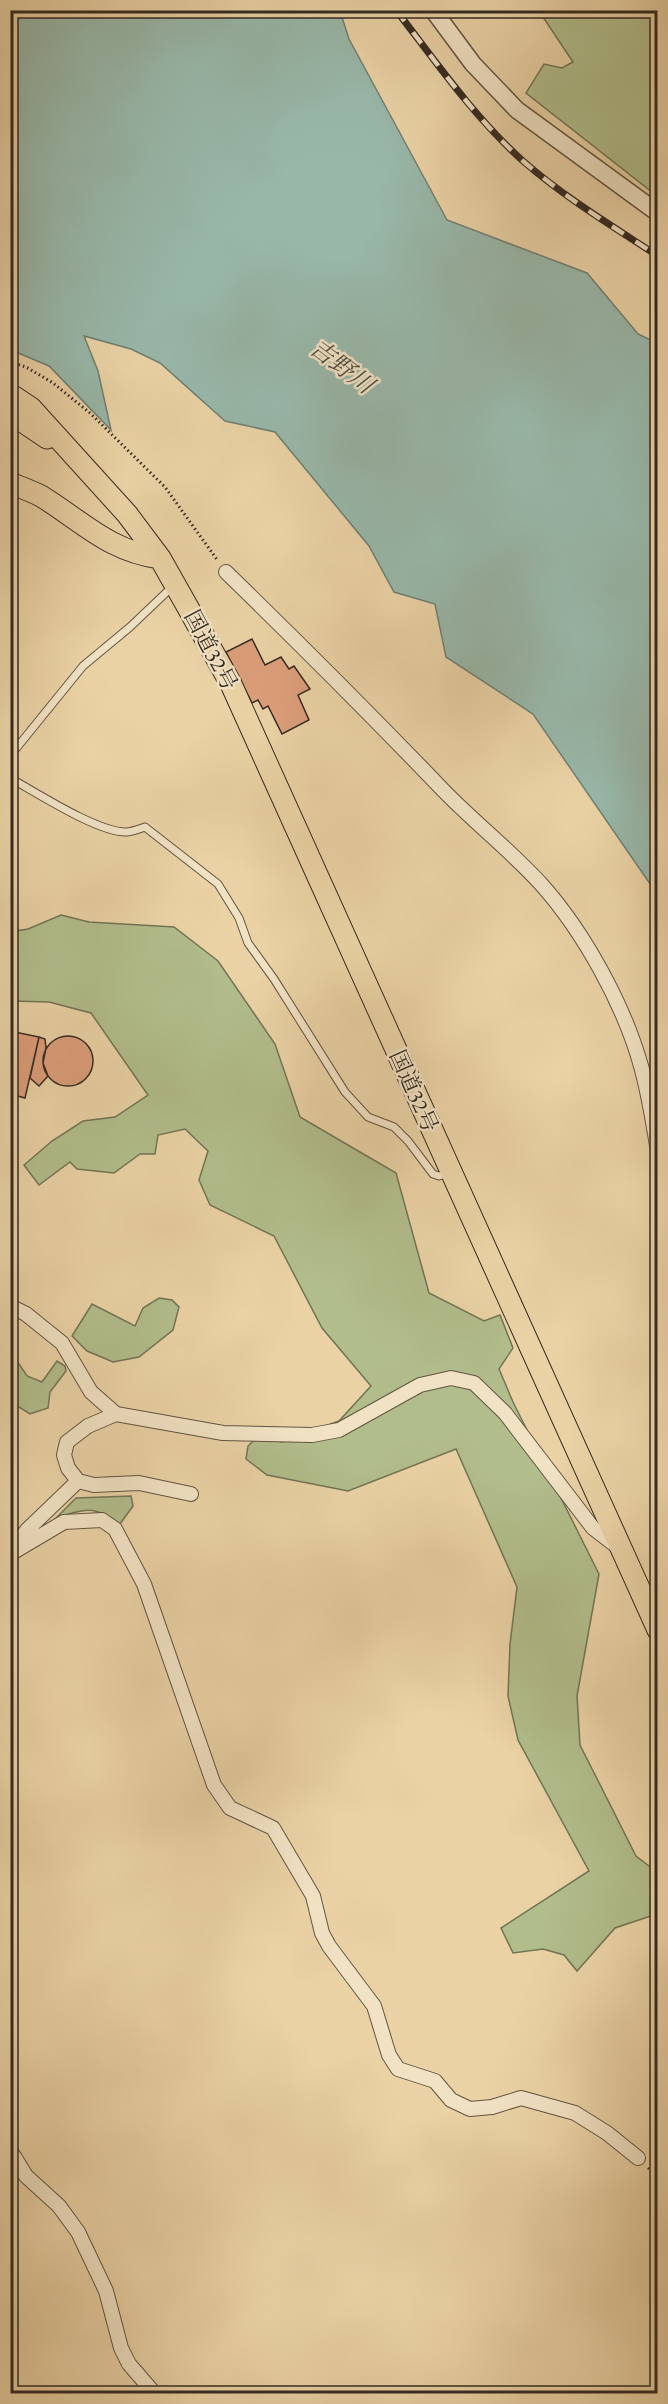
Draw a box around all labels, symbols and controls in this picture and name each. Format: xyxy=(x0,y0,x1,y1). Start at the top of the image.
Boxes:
water label: 吉野川 xyxy=(304,332,382,402)
street label: 国道32号 xyxy=(178,605,244,695)
street label: 国道32号 xyxy=(383,1045,445,1137)

